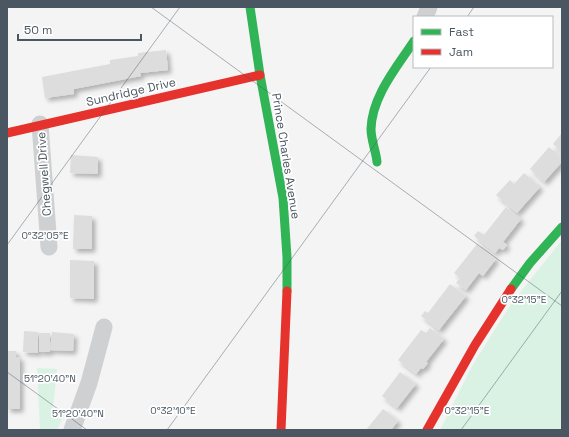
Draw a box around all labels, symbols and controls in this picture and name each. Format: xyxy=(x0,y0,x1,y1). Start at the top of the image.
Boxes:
scale bar xyxy=(18,16,141,42)
legend xyxy=(413,16,553,68)
text: 50 m xyxy=(24,22,52,38)
text: Fast xyxy=(449,24,474,40)
text: Jam xyxy=(449,44,473,60)
street label: Sundridge Drive xyxy=(85,74,177,110)
street label: Prince Charles Avenue xyxy=(268,92,304,220)
street label: Chegwell Drive xyxy=(33,131,55,217)
text: 0°32'05"E xyxy=(21,229,69,242)
text: 0°32'15"E xyxy=(502,293,547,306)
text: 51°20'40"N xyxy=(24,372,76,385)
text: 0°32'10"E xyxy=(150,404,196,417)
text: 0°32'15"E xyxy=(445,404,490,417)
text: 51°20'40"N xyxy=(52,407,104,420)

